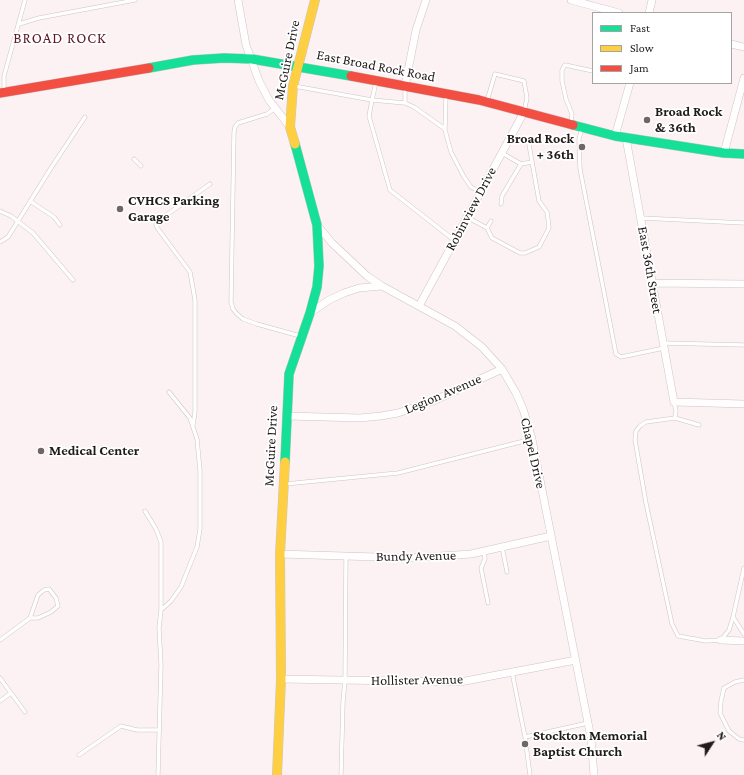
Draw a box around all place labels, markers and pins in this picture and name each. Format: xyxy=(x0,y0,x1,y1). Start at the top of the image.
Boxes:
place label: Broad Rock & 36th xyxy=(655,104,722,136)
marker: Broad Rock & 36th xyxy=(642,115,652,125)
place label: Broad Rock + 36th xyxy=(507,131,574,164)
marker: Broad Rock + 36th xyxy=(577,142,587,152)
place label: CVHCS Parking Garage xyxy=(128,193,219,226)
marker: CVHCS Parking Garage xyxy=(115,204,125,214)
place label: Medical Center xyxy=(49,443,139,459)
marker: Medical Center xyxy=(36,446,46,456)
place label: Stockton Memorial Baptist Church xyxy=(533,728,647,760)
marker: Stockton Memorial Baptist Church xyxy=(520,739,530,749)

